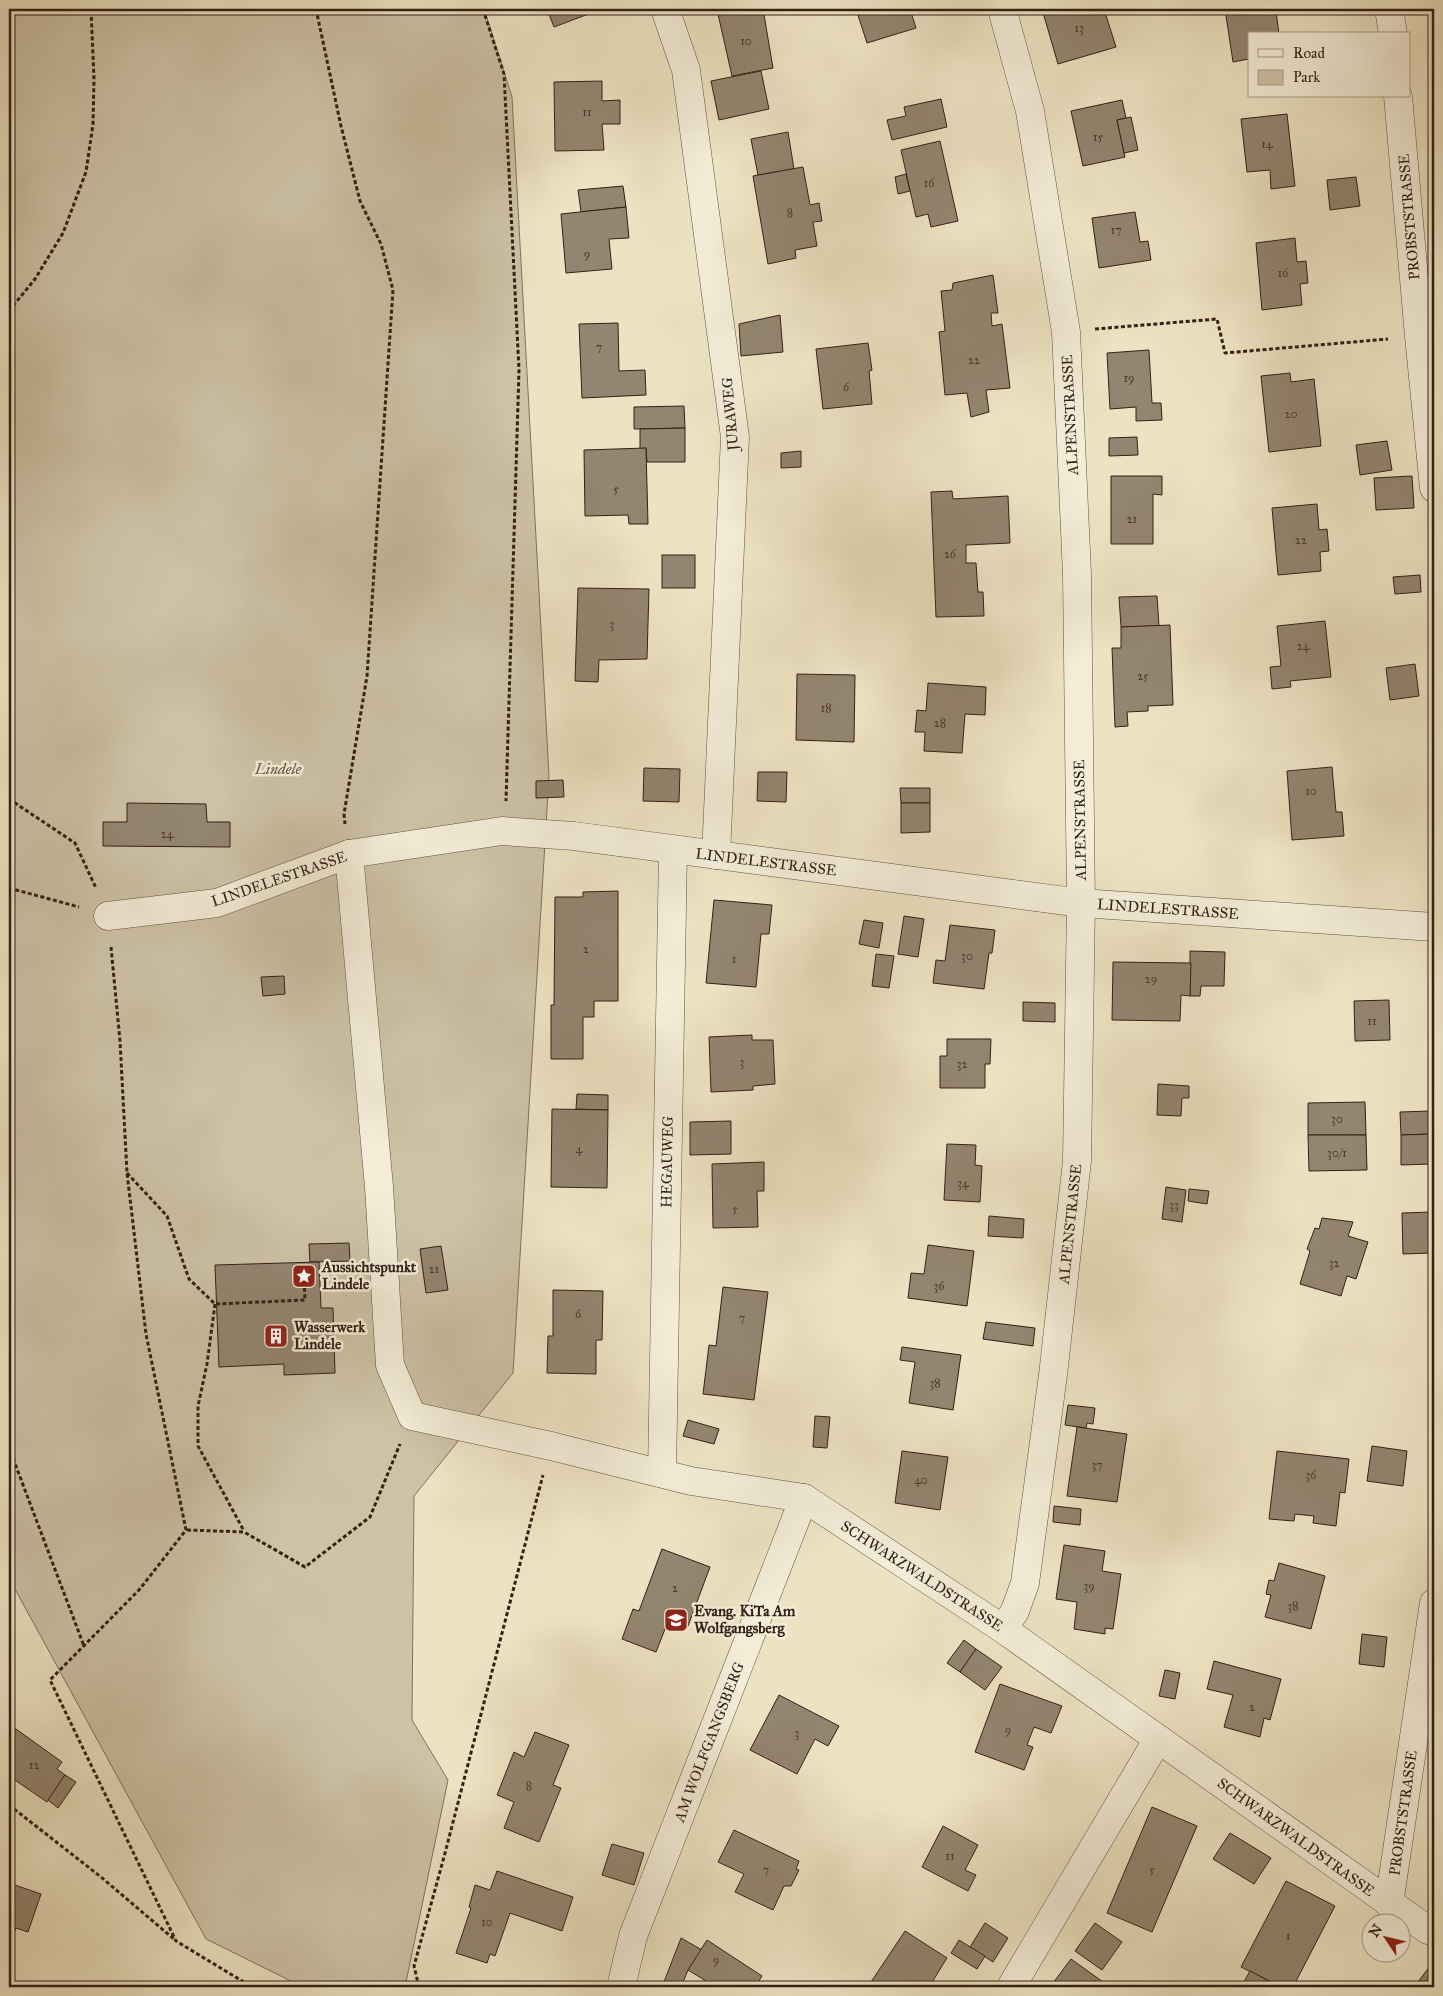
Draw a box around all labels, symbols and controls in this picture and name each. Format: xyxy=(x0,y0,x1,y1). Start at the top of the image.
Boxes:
house number: 13 xyxy=(1074,21,1084,35)
legend xyxy=(1248,32,1410,98)
house number: 10 xyxy=(740,34,752,48)
text: Road xyxy=(1293,44,1325,62)
text: Park xyxy=(1293,68,1320,86)
house number: 11 xyxy=(582,105,592,119)
house number: 15 xyxy=(1093,130,1104,144)
house number: 14 xyxy=(1261,137,1273,151)
street label: PROBSTSTRASSE xyxy=(1395,153,1423,281)
house number: 16 xyxy=(924,176,935,190)
house number: 8 xyxy=(787,206,793,220)
house number: 17 xyxy=(1110,223,1122,237)
house number: 9 xyxy=(584,247,590,261)
house number: 16 xyxy=(1278,266,1289,280)
house number: 7 xyxy=(596,340,602,354)
house number: 22 xyxy=(968,353,980,367)
street label: ALPENSTRASSE xyxy=(1058,354,1082,477)
house number: 19 xyxy=(1123,371,1135,385)
street label: JURAWEG xyxy=(718,376,743,454)
house number: 6 xyxy=(843,380,850,394)
house number: 20 xyxy=(1285,407,1297,421)
house number: 5 xyxy=(613,482,619,496)
house number: 21 xyxy=(1127,512,1138,526)
house number: 22 xyxy=(1295,533,1307,547)
house number: 26 xyxy=(944,547,957,561)
house number: 3 xyxy=(610,617,615,631)
house number: 24 xyxy=(1297,639,1310,653)
house number: 25 xyxy=(1137,669,1149,683)
house number: 18 xyxy=(820,701,832,715)
house number: 28 xyxy=(934,716,946,730)
street label: ALPENSTRASSE xyxy=(1070,759,1090,881)
park label: Lindele xyxy=(254,760,301,778)
house number: 10 xyxy=(1305,784,1317,798)
house number: 24 xyxy=(161,827,174,841)
street label: LINDELESTRASSE xyxy=(694,844,838,880)
street label: LINDELESTRASSE xyxy=(209,847,349,911)
street label: LINDELESTRASSE xyxy=(1097,895,1240,923)
house number: 2 xyxy=(583,942,589,956)
house number: 30 xyxy=(961,949,973,963)
house number: 1 xyxy=(732,952,737,966)
house number: 29 xyxy=(1145,972,1157,986)
house number: 11 xyxy=(1367,1014,1377,1028)
house number: 3 xyxy=(740,1055,745,1069)
house number: 32 xyxy=(957,1057,967,1071)
house number: 30 xyxy=(1331,1112,1343,1126)
street label: HEGAUWEG xyxy=(657,1116,677,1208)
house number: 4 xyxy=(576,1142,583,1156)
house number: 30/1 xyxy=(1327,1146,1347,1160)
street label: ALPENSTRASSE xyxy=(1055,1163,1085,1286)
house number: 34 xyxy=(957,1176,969,1190)
house number: 33 xyxy=(1169,1198,1179,1212)
house number: 5 xyxy=(732,1202,738,1216)
house number: 32 xyxy=(1329,1256,1339,1270)
place label: Aussichtspunkt Lindele xyxy=(321,1258,417,1293)
house number: 21 xyxy=(429,1262,440,1276)
place icon: Aussichtspunkt Lindele xyxy=(291,1263,317,1289)
house number: 36 xyxy=(934,1279,945,1293)
house number: 6 xyxy=(575,1307,582,1321)
house number: 7 xyxy=(739,1311,745,1325)
place label: Wasserwerk Lindele xyxy=(294,1318,366,1353)
building icon: Wasserwerk Lindele xyxy=(263,1323,289,1349)
house number: 38 xyxy=(929,1376,941,1390)
house number: 37 xyxy=(1091,1458,1103,1472)
house number: 36 xyxy=(1306,1468,1317,1482)
house number: 40 xyxy=(914,1473,928,1487)
street label: SCHWARZWALDSTRASSE xyxy=(838,1517,1007,1635)
house number: 39 xyxy=(1083,1579,1095,1593)
house number: 2 xyxy=(672,1581,678,1595)
house number: 38 xyxy=(1287,1599,1299,1613)
place label: Evang. KiTa Am Wolfgangsberg xyxy=(694,1602,796,1638)
school or university icon: Evang. KiTa Am Wolfgangsberg xyxy=(663,1607,689,1633)
street label: AM WOLFGANGSBERG xyxy=(670,1659,748,1826)
house number: 2 xyxy=(1249,1700,1255,1714)
house number: 9 xyxy=(1005,1723,1011,1737)
house number: 3 xyxy=(795,1726,800,1740)
street label: PROBSTSTRASSE xyxy=(1385,1749,1421,1877)
house number: 12 xyxy=(29,1758,39,1772)
street label: SCHWARZWALDSTRASSE xyxy=(1214,1774,1378,1900)
house number: 8 xyxy=(526,1779,532,1793)
house number: 11 xyxy=(945,1849,955,1863)
house number: 7 xyxy=(763,1863,769,1877)
house number: 5 xyxy=(1149,1863,1155,1877)
north arrow xyxy=(1360,1914,1410,1964)
house number: 10 xyxy=(481,1915,493,1929)
text: N xyxy=(1365,1921,1386,1941)
house number: 1 xyxy=(1286,1929,1291,1943)
house number: 9 xyxy=(713,1953,719,1967)

